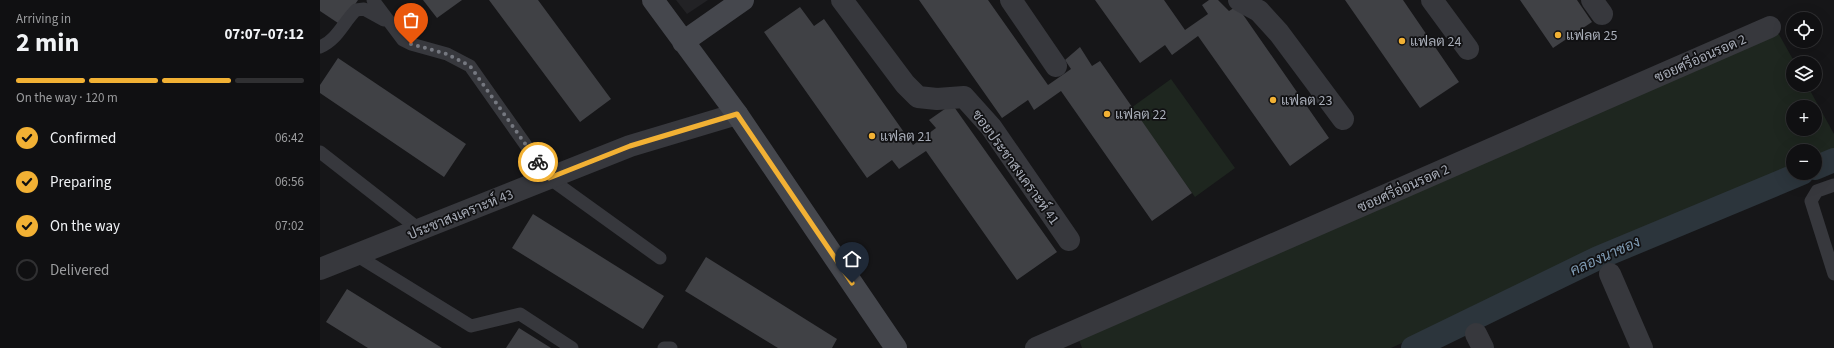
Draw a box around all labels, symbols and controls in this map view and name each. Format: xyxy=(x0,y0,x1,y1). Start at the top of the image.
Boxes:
pin xyxy=(394,3,428,44)
icon: bag xyxy=(400,9,422,31)
text: Arriving in xyxy=(16,10,71,28)
map controls xyxy=(1786,12,1822,180)
button: locate xyxy=(1786,12,1822,48)
text: 2 min xyxy=(16,24,79,61)
text: 07:07–07:12 xyxy=(224,24,304,45)
place label: แฟลต 25 xyxy=(1566,26,1618,46)
marker: แฟลต 25 xyxy=(1553,30,1563,40)
street label: ซอยศรีอ่อนรอด 2 xyxy=(1651,30,1749,88)
place label: แฟลต 24 xyxy=(1410,32,1462,52)
marker: แฟลต 24 xyxy=(1397,36,1407,46)
button: layers xyxy=(1786,56,1822,92)
text: On the way · 120 m xyxy=(16,89,118,107)
place label: แฟลต 23 xyxy=(1281,91,1333,111)
marker: แฟลต 23 xyxy=(1268,95,1278,105)
button: + xyxy=(1786,100,1822,136)
place label: แฟลต 22 xyxy=(1115,105,1167,125)
street label: ซอยประชาสงเคราะห์ 41 xyxy=(967,106,1064,229)
marker: แฟลต 22 xyxy=(1102,109,1112,119)
icon: check xyxy=(16,127,38,149)
place label: แฟลต 21 xyxy=(880,127,932,147)
text: Confirmed xyxy=(50,128,116,149)
text: 06:42 xyxy=(275,129,304,147)
marker: แฟลต 21 xyxy=(867,131,877,141)
courier xyxy=(518,142,558,182)
button: − xyxy=(1786,144,1822,180)
icon: bike xyxy=(527,151,549,173)
street label: ซอยศรีอ่อนรอด 2 xyxy=(1354,160,1452,218)
icon: check xyxy=(16,171,38,193)
text: Preparing xyxy=(50,172,111,193)
text: 06:56 xyxy=(275,173,304,191)
street label: ประชาสงเคราะห์ 43 xyxy=(404,185,516,245)
icon: check xyxy=(16,215,38,237)
text: On the way xyxy=(50,216,120,237)
text: 07:02 xyxy=(275,217,304,235)
water label: คลองนาซอง xyxy=(1567,232,1644,281)
pin xyxy=(835,242,869,283)
icon: home xyxy=(841,248,863,270)
text: Delivered xyxy=(50,260,109,281)

